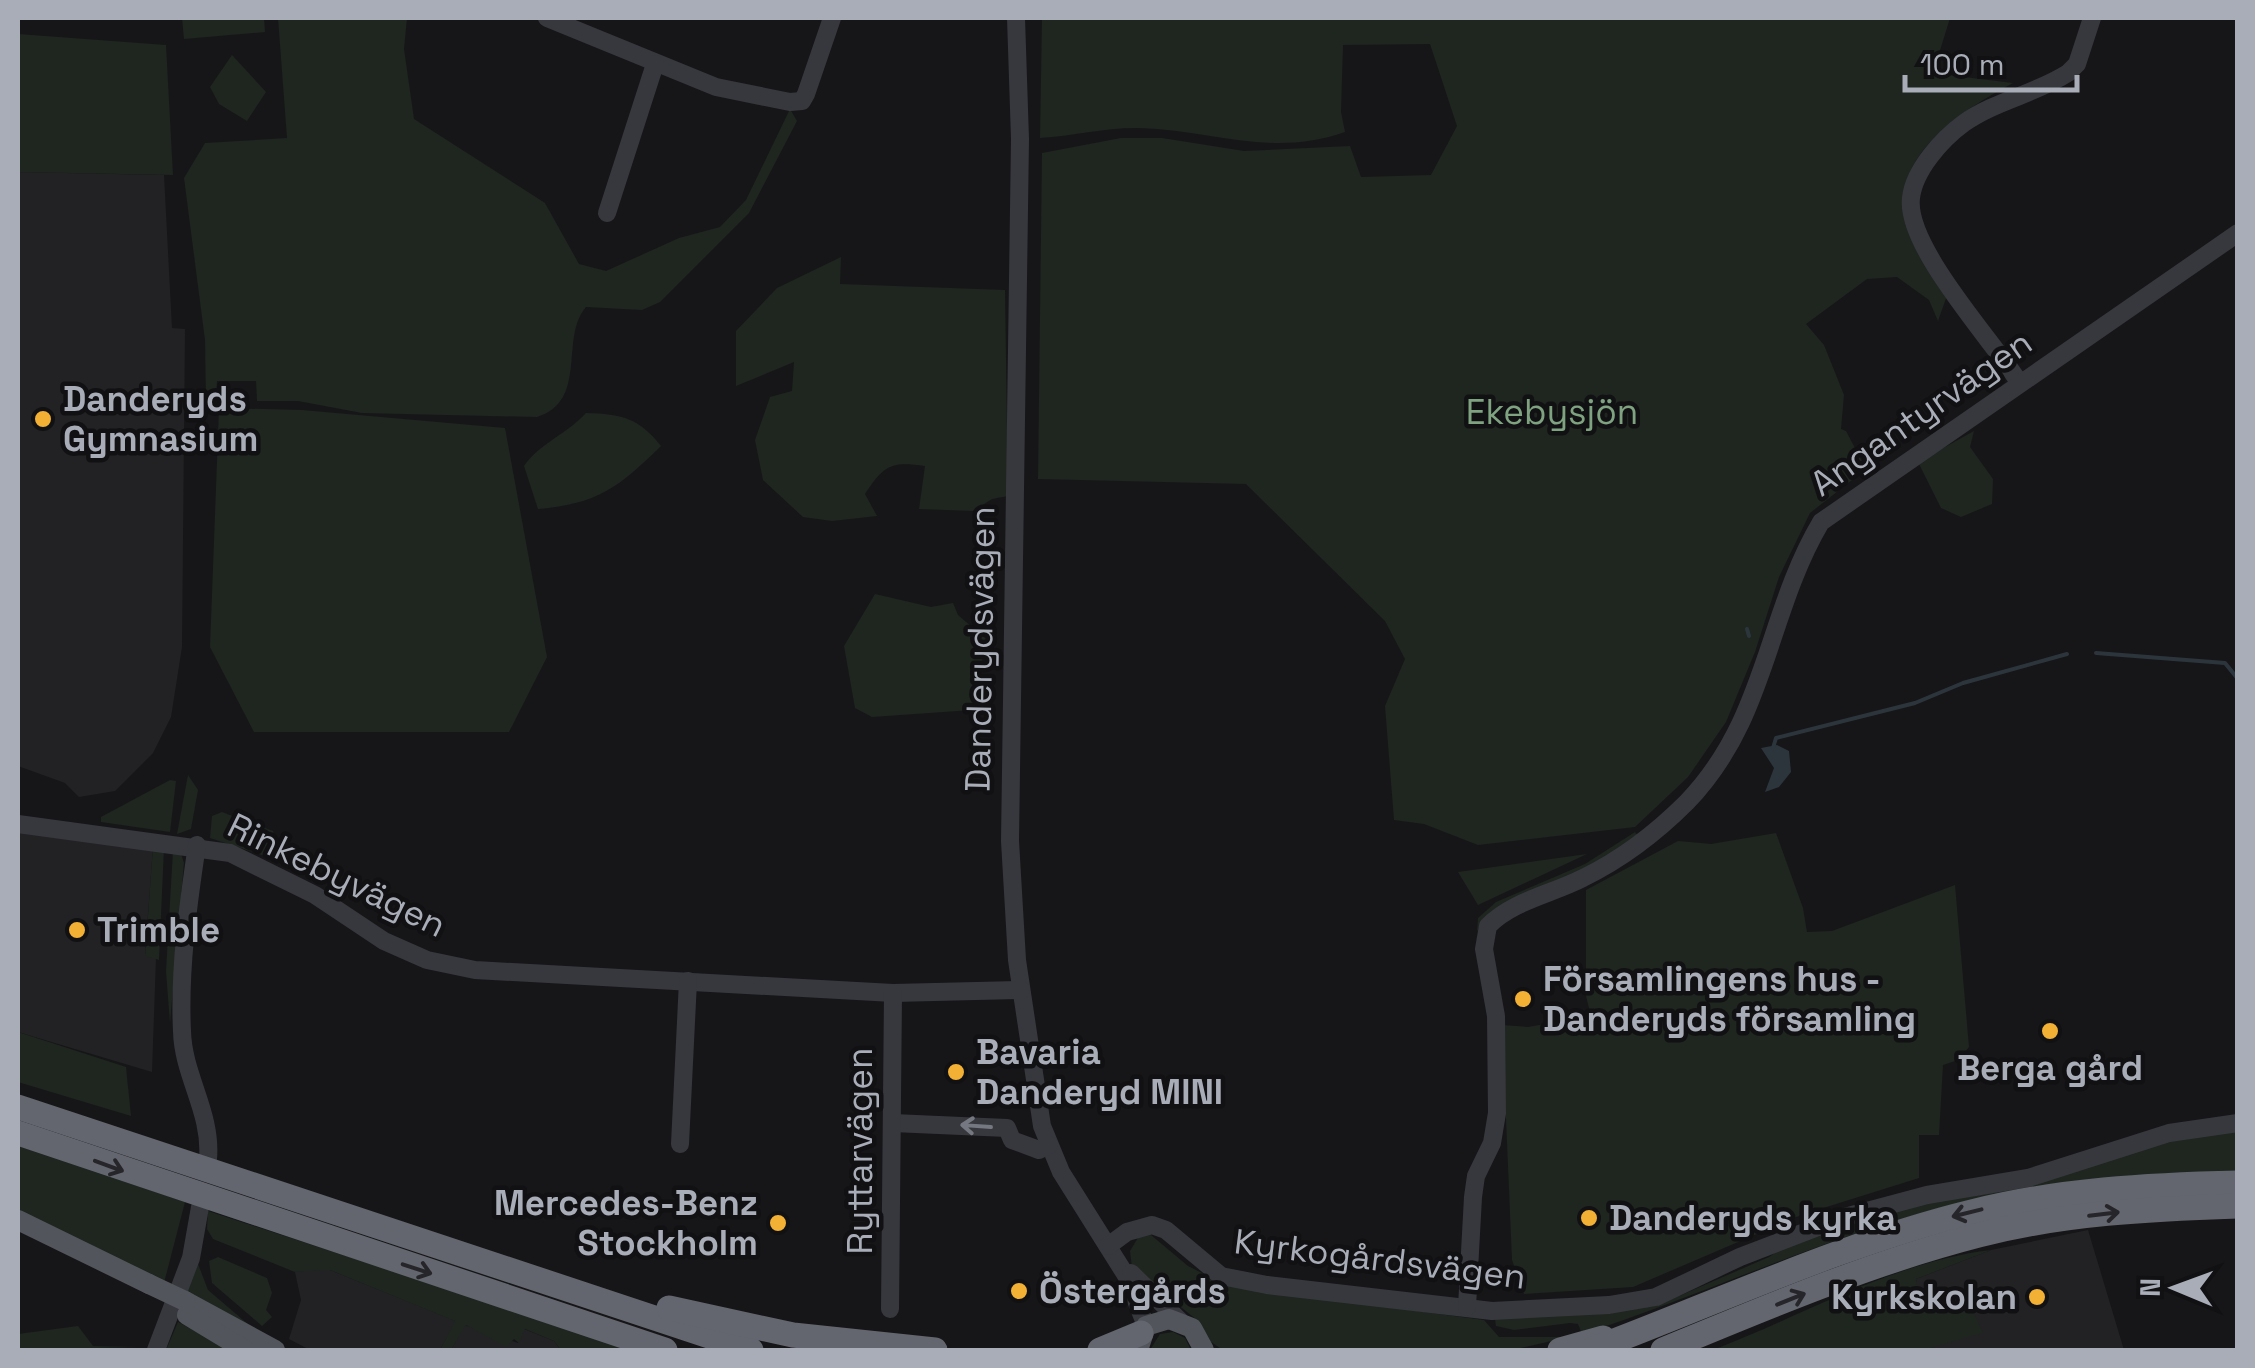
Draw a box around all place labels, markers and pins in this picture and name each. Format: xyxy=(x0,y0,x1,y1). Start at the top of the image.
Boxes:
place label: Danderyds Gymnasium xyxy=(63,377,258,461)
marker: Danderyds Gymnasium xyxy=(32,408,54,430)
place label: Trimble xyxy=(97,908,220,952)
marker: Trimble xyxy=(66,919,88,941)
place label: Församlingens hus - Danderyds församling xyxy=(1543,957,1916,1041)
marker: Församlingens hus - Danderyds församling xyxy=(1512,988,1534,1010)
marker: Berga gård xyxy=(2039,1020,2061,1042)
place label: Bavaria Danderyd MINI xyxy=(976,1030,1223,1114)
place label: Berga gård xyxy=(1957,1046,2143,1090)
marker: Bavaria Danderyd MINI xyxy=(945,1061,967,1083)
place label: Mercedes-Benz Stockholm xyxy=(494,1181,758,1265)
place label: Danderyds kyrka xyxy=(1609,1196,1896,1240)
marker: Danderyds kyrka xyxy=(1578,1207,1600,1229)
marker: Mercedes-Benz Stockholm xyxy=(767,1212,789,1234)
place label: Östergårds xyxy=(1039,1269,1226,1313)
place label: Kyrkskolan xyxy=(1831,1275,2017,1319)
marker: Östergårds xyxy=(1008,1280,1030,1302)
marker: Kyrkskolan xyxy=(2026,1286,2048,1308)

